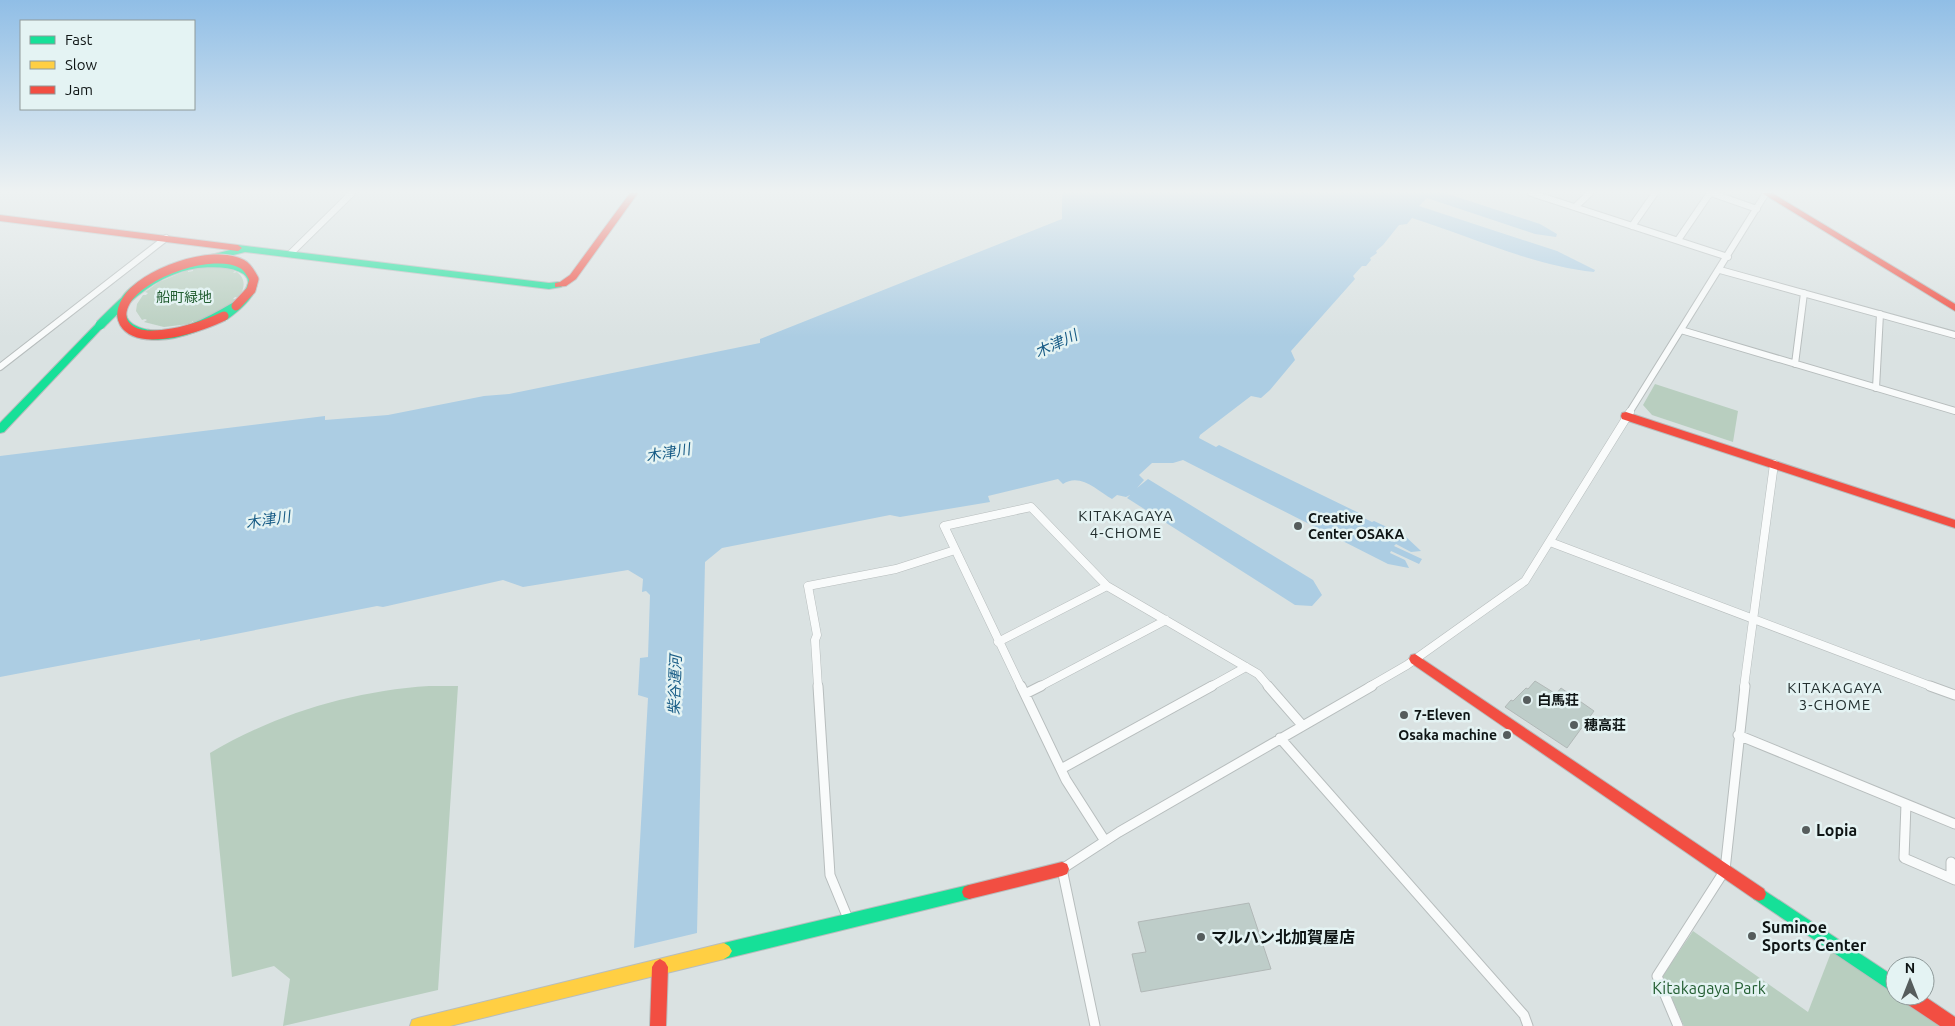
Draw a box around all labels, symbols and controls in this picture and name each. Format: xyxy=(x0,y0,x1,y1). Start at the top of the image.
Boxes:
legend xyxy=(20,20,195,110)
text: Fast xyxy=(65,31,93,48)
text: Slow xyxy=(65,56,98,73)
text: Jam xyxy=(65,81,93,98)
park label: 船町緑地 xyxy=(156,289,212,305)
water label: 木津川 xyxy=(1032,325,1082,361)
water label: 木津川 xyxy=(644,440,694,465)
water label: 木津川 xyxy=(244,507,293,531)
district label: KITAKAGAYA 4-CHOME xyxy=(1078,507,1174,541)
place label: Creative Center OSAKA xyxy=(1308,510,1405,542)
marker: Creative Center OSAKA xyxy=(1292,520,1304,532)
water label: 柴谷運河 xyxy=(665,652,684,715)
district label: KITAKAGAYA 3-CHOME xyxy=(1787,679,1883,713)
place label: 白馬荘 xyxy=(1537,692,1579,708)
marker: 白馬荘 xyxy=(1521,694,1533,706)
place label: 7-Eleven xyxy=(1414,707,1471,723)
marker: 7-Eleven xyxy=(1398,709,1410,721)
place label: 穂高荘 xyxy=(1584,717,1626,733)
marker: 穂高荘 xyxy=(1568,719,1580,731)
place label: Osaka machine xyxy=(1398,727,1497,743)
marker: Osaka machine xyxy=(1501,729,1513,741)
place label: Lopia xyxy=(1816,821,1857,839)
marker: Lopia xyxy=(1800,824,1812,836)
place label: Suminoe Sports Center xyxy=(1762,918,1867,954)
place label: マルハン北加賀屋店 xyxy=(1211,928,1355,946)
marker: Suminoe Sports Center xyxy=(1746,930,1758,942)
marker: マルハン北加賀屋店 xyxy=(1195,931,1207,943)
north arrow xyxy=(1885,956,1935,1006)
text: N xyxy=(1905,960,1915,976)
park label: Kitakagaya Park xyxy=(1652,979,1766,997)

